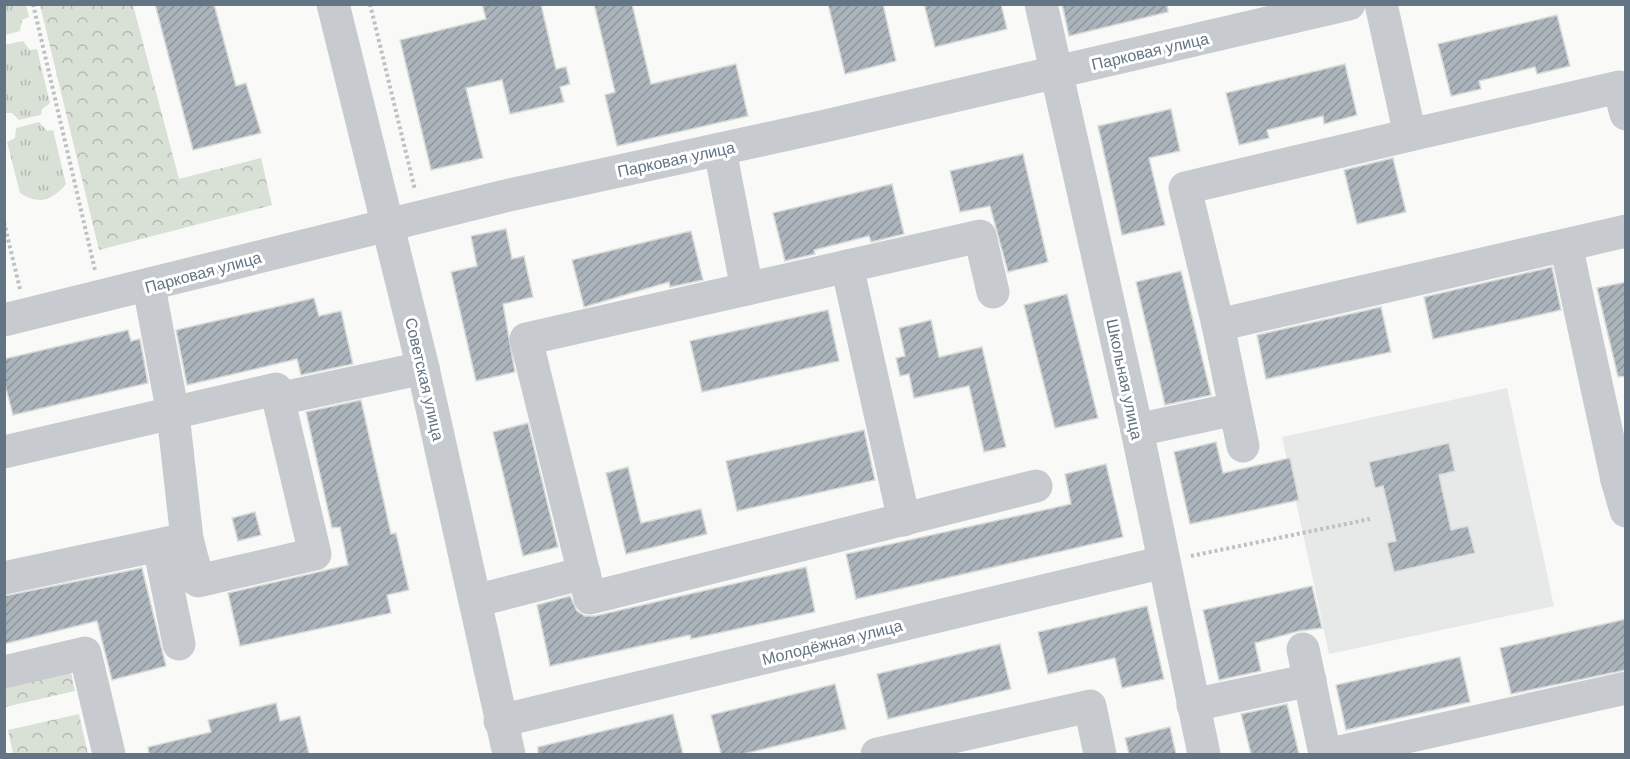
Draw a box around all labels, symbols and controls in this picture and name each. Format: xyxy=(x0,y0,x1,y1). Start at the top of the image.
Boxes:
street label: Парковая улица xyxy=(1090,30,1210,73)
street label: Парковая улица xyxy=(616,139,737,180)
street label: Парковая улица xyxy=(143,249,263,296)
street label: Советская улица xyxy=(402,316,447,442)
street label: Школьная улица xyxy=(1103,317,1146,441)
street label: Молодёжная улица xyxy=(760,617,904,668)

